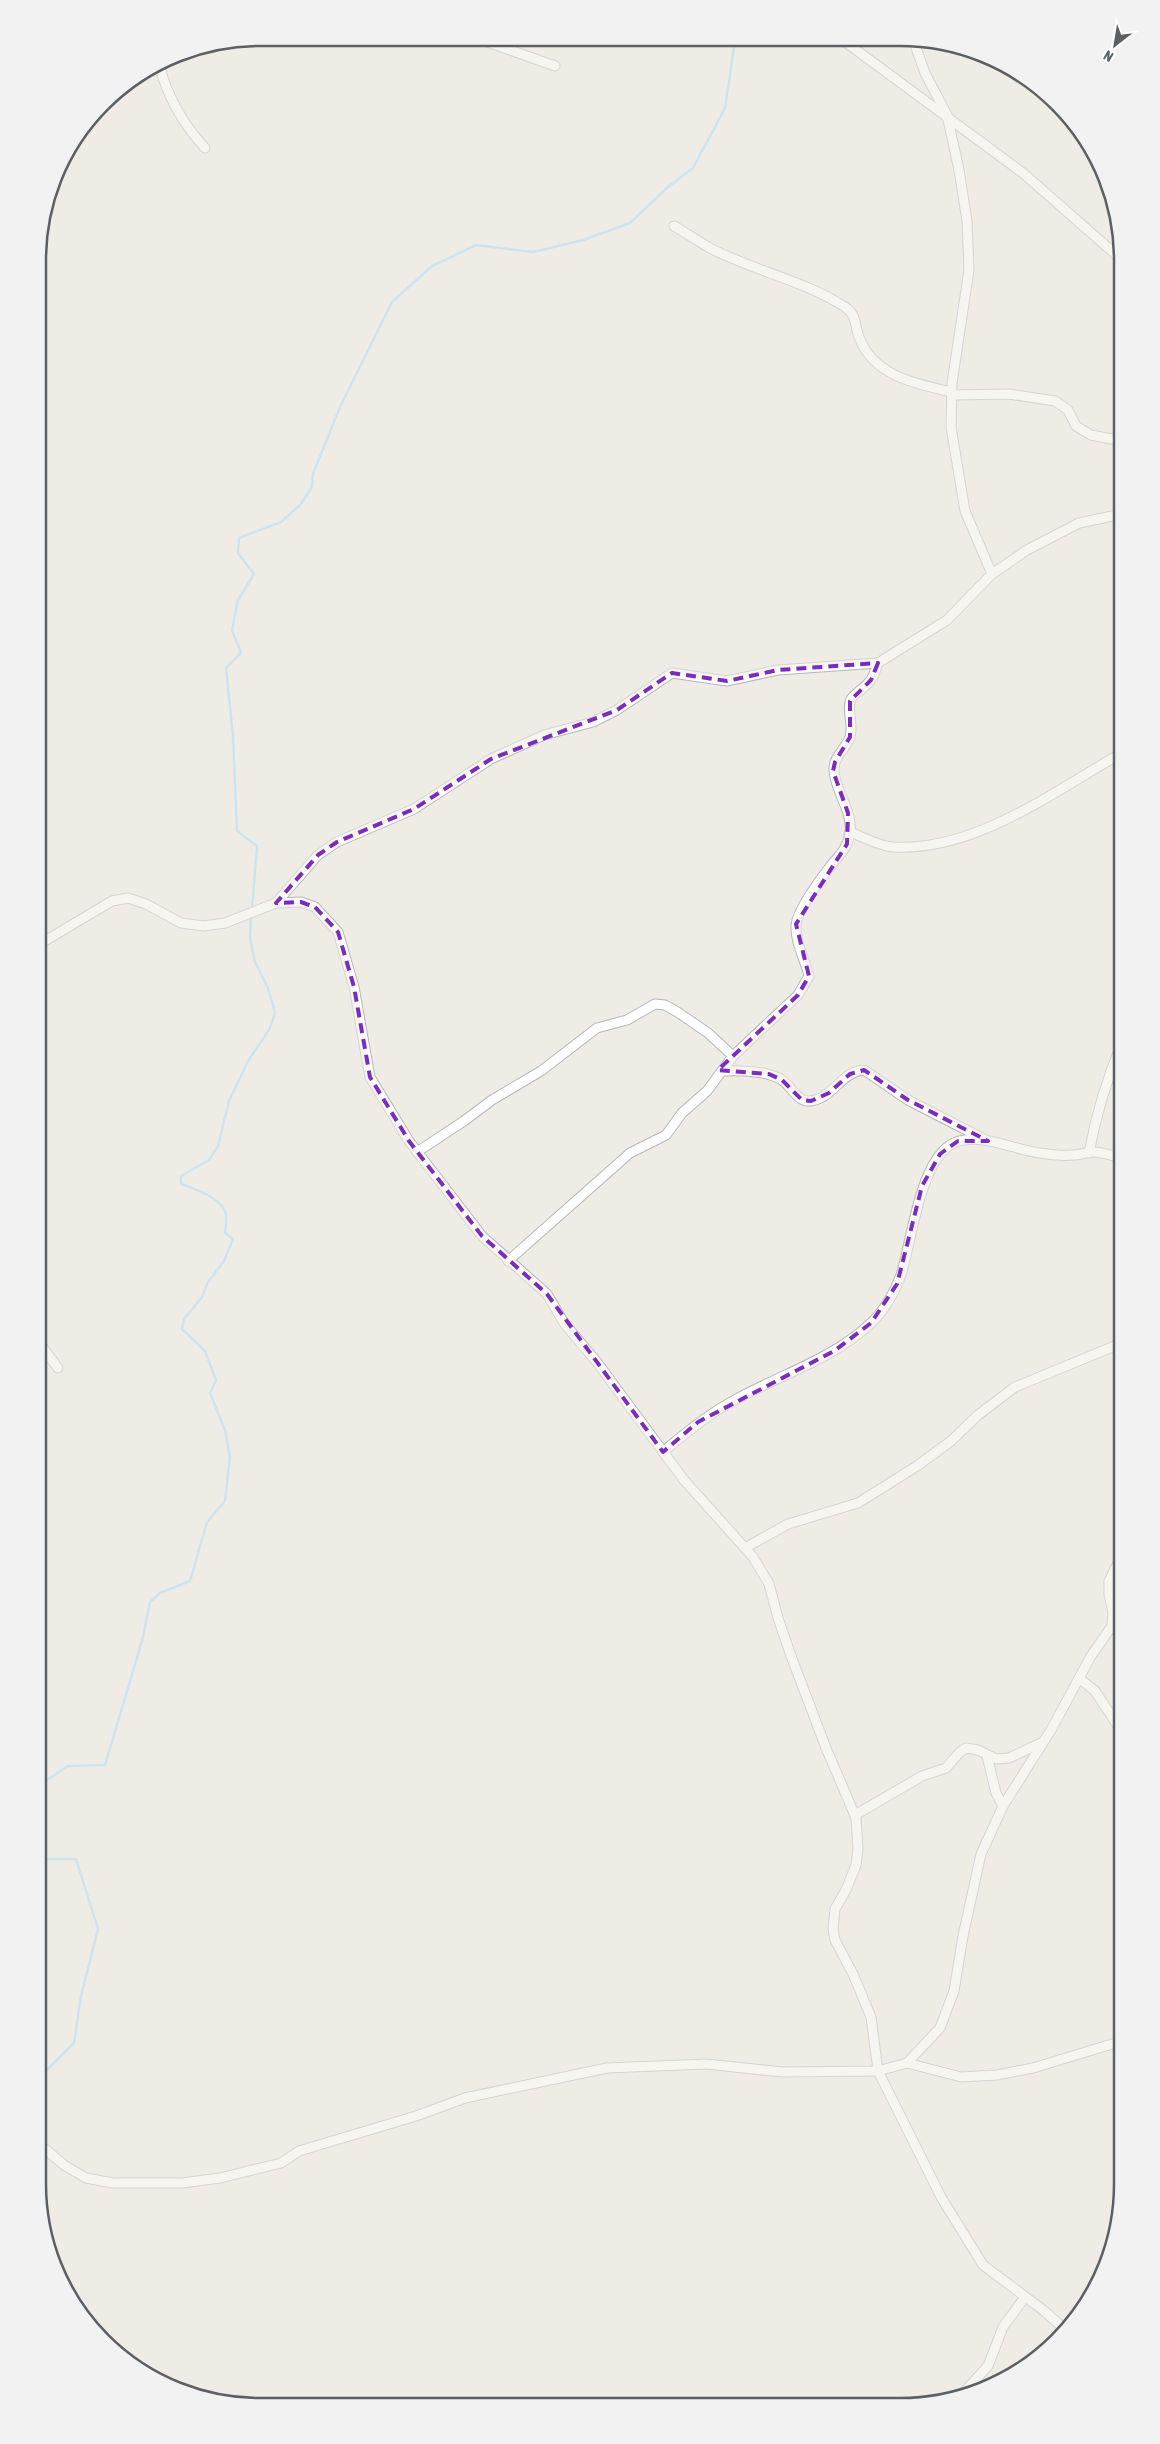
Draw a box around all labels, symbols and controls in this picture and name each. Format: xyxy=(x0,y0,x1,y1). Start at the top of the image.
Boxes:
north arrow xyxy=(1090,20,1140,70)
text: N xyxy=(1101,47,1116,65)

